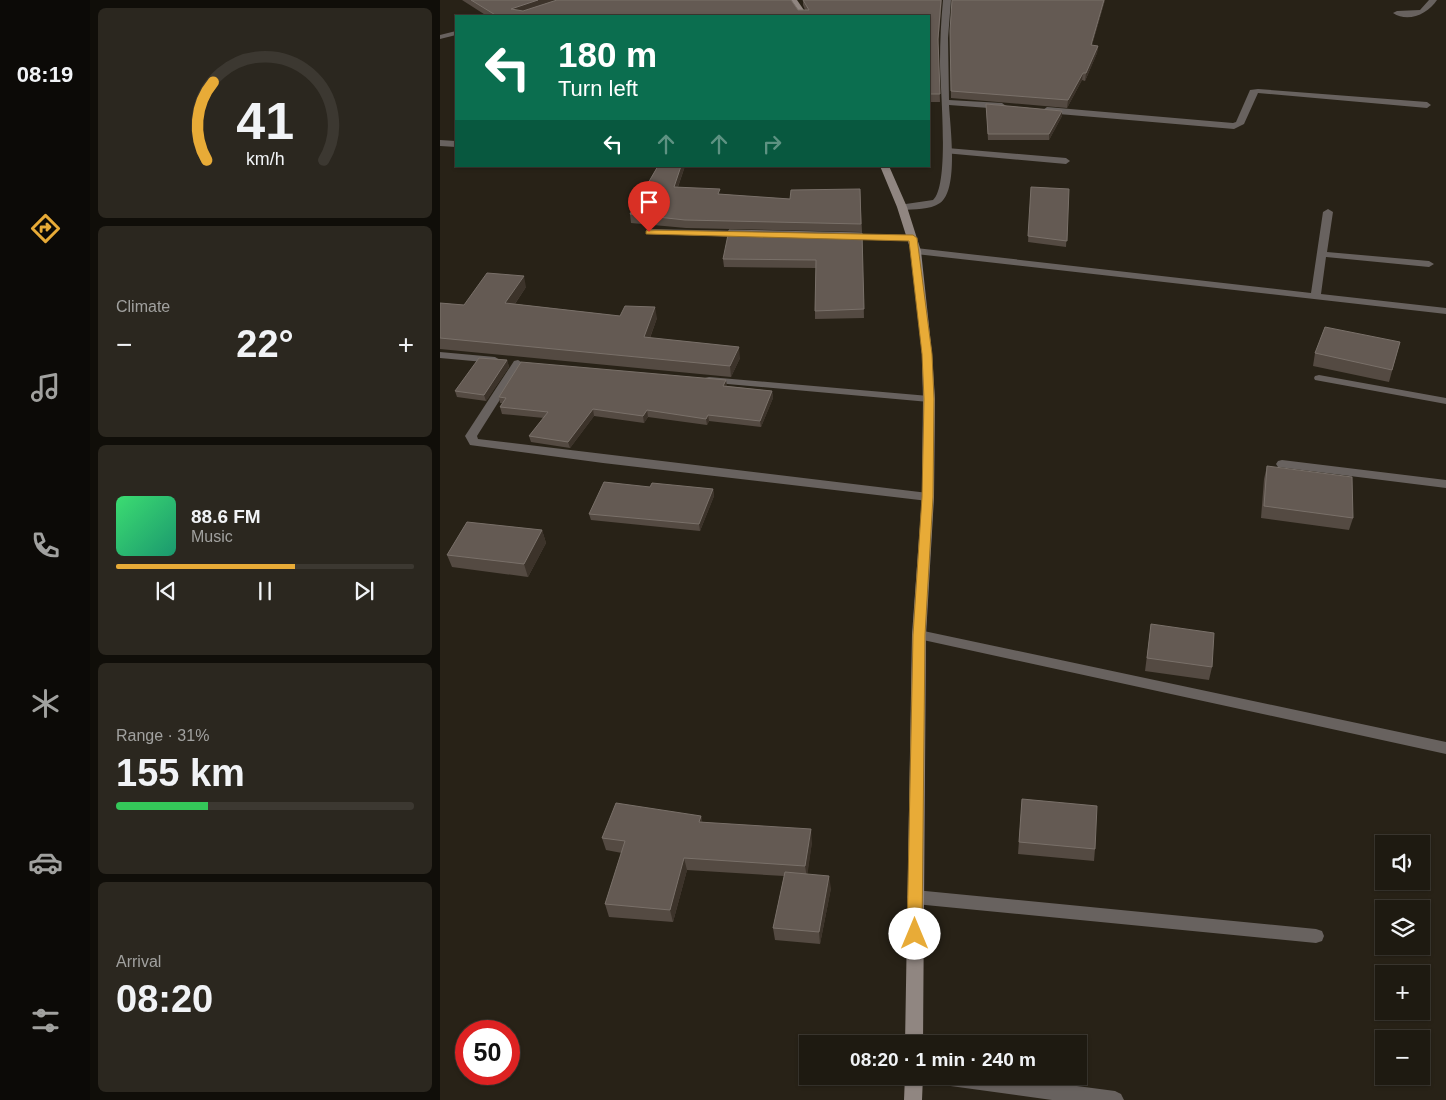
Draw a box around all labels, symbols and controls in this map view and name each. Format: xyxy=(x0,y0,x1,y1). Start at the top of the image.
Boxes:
icon: left xyxy=(475,35,540,100)
text: 180 m xyxy=(558,35,657,74)
text: 08:19 xyxy=(17,62,73,87)
text: Turn left xyxy=(558,76,638,101)
text: 41 xyxy=(236,92,294,150)
icon: left xyxy=(599,130,627,158)
icon: ahead xyxy=(652,130,680,158)
icon: ahead xyxy=(705,130,733,158)
icon: right xyxy=(758,130,786,158)
text: km/h xyxy=(246,149,284,169)
pin xyxy=(628,181,670,232)
icon: arrive xyxy=(635,188,663,216)
icon: directions xyxy=(28,211,63,246)
text: Climate xyxy=(116,298,170,315)
text: 22° xyxy=(236,323,294,365)
text: − xyxy=(116,329,132,360)
text: + xyxy=(398,329,414,360)
icon: music xyxy=(28,370,63,405)
text: 88.6 FM xyxy=(191,506,261,527)
icon: phone xyxy=(28,528,63,563)
text: Music xyxy=(191,528,233,545)
icon: previous xyxy=(152,577,180,605)
icon: pause xyxy=(251,577,279,605)
icon: next xyxy=(350,577,378,605)
icon: climate xyxy=(28,686,63,721)
text: Range · 31% xyxy=(116,727,209,744)
text: 155 km xyxy=(116,752,245,794)
map controls xyxy=(1375,835,1430,1085)
button: sound xyxy=(1375,835,1430,890)
icon: car xyxy=(28,845,63,880)
button: layers xyxy=(1375,900,1430,955)
position arrow xyxy=(888,907,940,959)
text: Arrival xyxy=(116,953,161,970)
button: + xyxy=(1375,965,1430,1020)
text: 08:20 xyxy=(116,978,213,1020)
icon: filters xyxy=(28,1003,63,1038)
speed limit sign: 50 xyxy=(455,1020,520,1085)
button: − xyxy=(1375,1030,1430,1085)
text: 08:20 · 1 min · 240 m xyxy=(850,1049,1036,1070)

